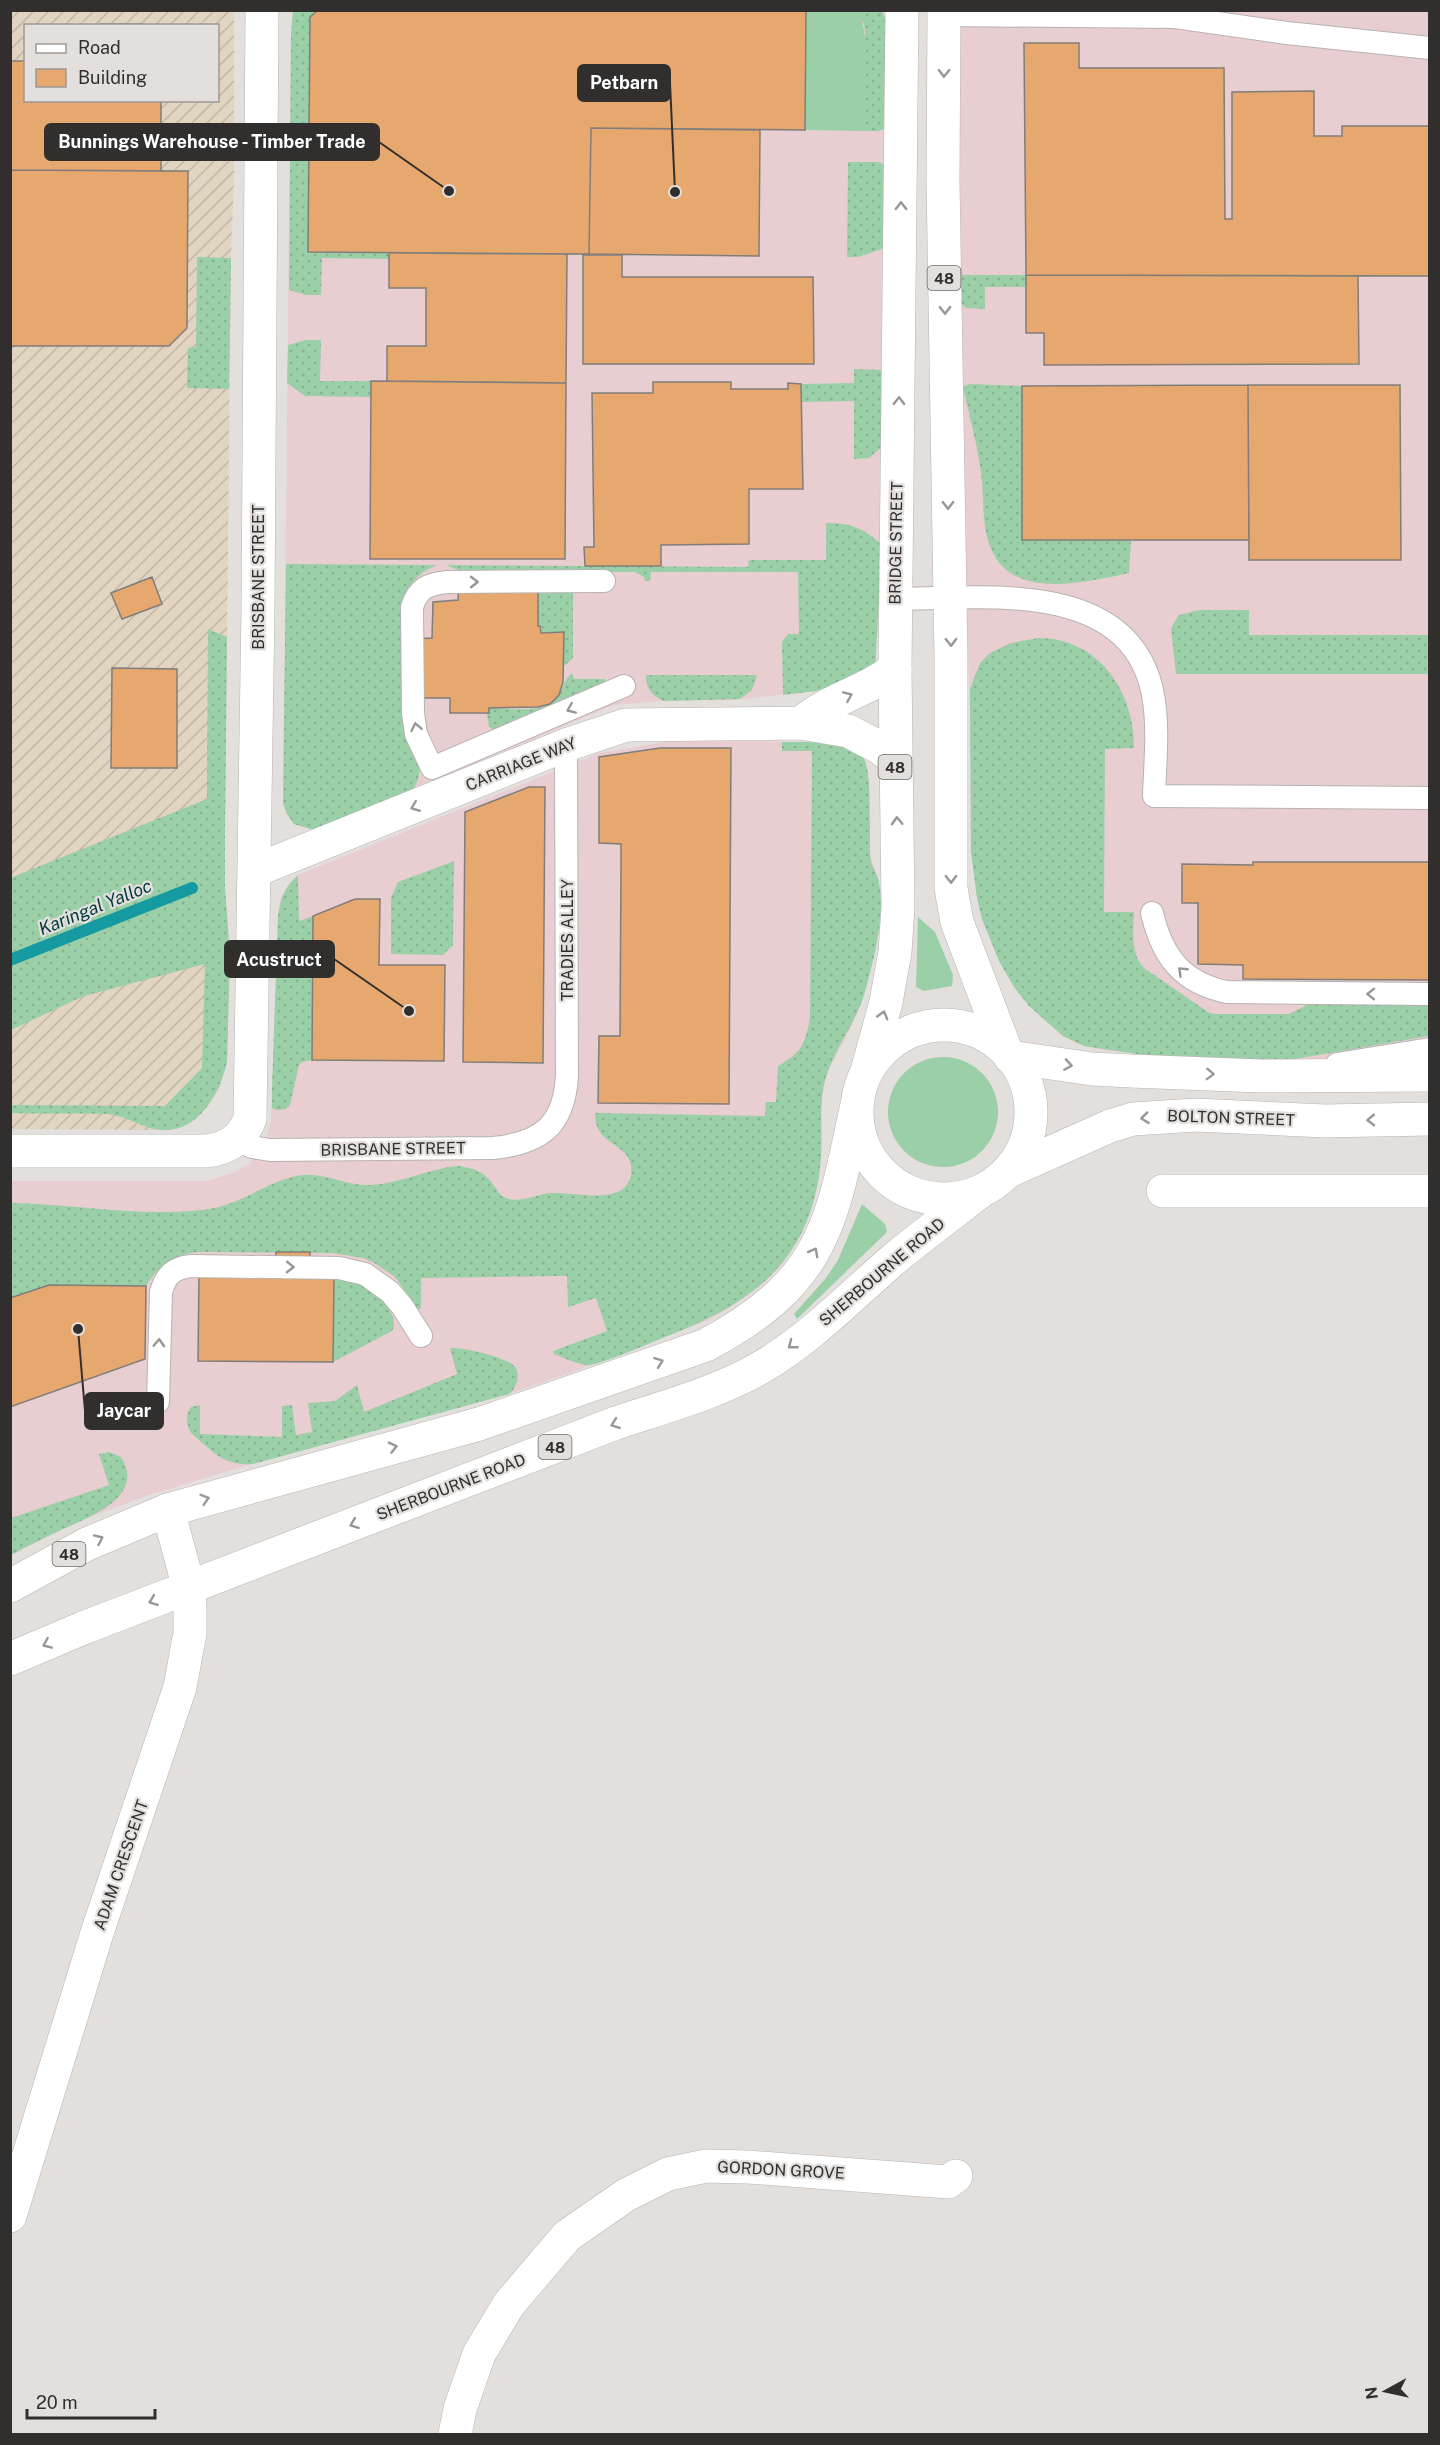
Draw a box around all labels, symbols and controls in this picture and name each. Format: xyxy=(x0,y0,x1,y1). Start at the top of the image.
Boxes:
legend xyxy=(24,24,219,102)
text: Road xyxy=(78,37,121,58)
callout: Petbarn xyxy=(578,65,670,101)
text: Building xyxy=(78,67,147,88)
one-way arrow xyxy=(937,69,950,78)
text: Petbarn xyxy=(590,72,658,93)
callout: Bunnings Warehouse - Timber Trade xyxy=(45,124,379,160)
text: Bunnings Warehouse - Timber Trade xyxy=(58,131,366,152)
one-way arrow xyxy=(895,201,907,210)
road number: 48 xyxy=(928,266,960,290)
one-way arrow xyxy=(939,306,951,315)
one-way arrow xyxy=(892,396,905,405)
street label: BRIDGE STREET xyxy=(885,481,907,605)
one-way arrow xyxy=(942,501,954,510)
street label: BRISBANE STREET xyxy=(249,504,268,650)
one-way arrow xyxy=(469,576,478,588)
one-way arrow xyxy=(944,637,957,646)
one-way arrow xyxy=(842,691,853,703)
one-way arrow xyxy=(566,702,577,714)
one-way arrow xyxy=(410,723,422,732)
street label: CARRIAGE WAY xyxy=(463,733,579,795)
road number: 48 xyxy=(878,755,912,779)
one-way arrow xyxy=(410,800,421,812)
one-way arrow xyxy=(890,817,903,826)
one-way arrow xyxy=(944,874,957,883)
water label: Karingal Yalloc xyxy=(35,875,155,939)
street label: TRADIES ALLEY xyxy=(558,879,577,1001)
callout: Acustruct xyxy=(225,941,334,977)
text: Acustruct xyxy=(236,949,322,970)
one-way arrow xyxy=(1179,967,1189,978)
one-way arrow xyxy=(1367,987,1376,1000)
one-way arrow xyxy=(875,1010,888,1020)
one-way arrow xyxy=(1063,1058,1073,1071)
one-way arrow xyxy=(1206,1067,1215,1080)
street label: BOLTON STREET xyxy=(1167,1106,1296,1130)
one-way arrow xyxy=(1140,1111,1150,1123)
one-way arrow xyxy=(1367,1114,1376,1127)
street label: BRISBANE STREET xyxy=(320,1138,466,1160)
street label: SHERBOURNE ROAD xyxy=(815,1214,949,1330)
one-way arrow xyxy=(807,1248,818,1258)
one-way arrow xyxy=(286,1261,295,1274)
one-way arrow xyxy=(788,1338,799,1349)
one-way arrow xyxy=(153,1339,166,1348)
one-way arrow xyxy=(653,1356,663,1369)
callout: Jaycar xyxy=(85,1393,163,1429)
text: Jaycar xyxy=(97,1400,152,1421)
one-way arrow xyxy=(610,1417,621,1429)
road number: 48 xyxy=(538,1435,572,1459)
one-way arrow xyxy=(388,1442,398,1455)
street label: SHERBOURNE ROAD xyxy=(374,1450,528,1524)
one-way arrow xyxy=(199,1494,210,1506)
one-way arrow xyxy=(350,1517,361,1529)
one-way arrow xyxy=(93,1534,104,1546)
road number: 48 xyxy=(52,1542,86,1566)
one-way arrow xyxy=(148,1594,159,1607)
one-way arrow xyxy=(42,1637,53,1649)
street label: ADAM CRESCENT xyxy=(90,1797,152,1933)
street label: GORDON GROVE xyxy=(717,2157,845,2183)
north arrow xyxy=(1356,2361,1416,2421)
scale bar xyxy=(27,2382,154,2420)
text: N xyxy=(1361,2385,1382,2401)
text: 20 m xyxy=(36,2392,78,2413)

